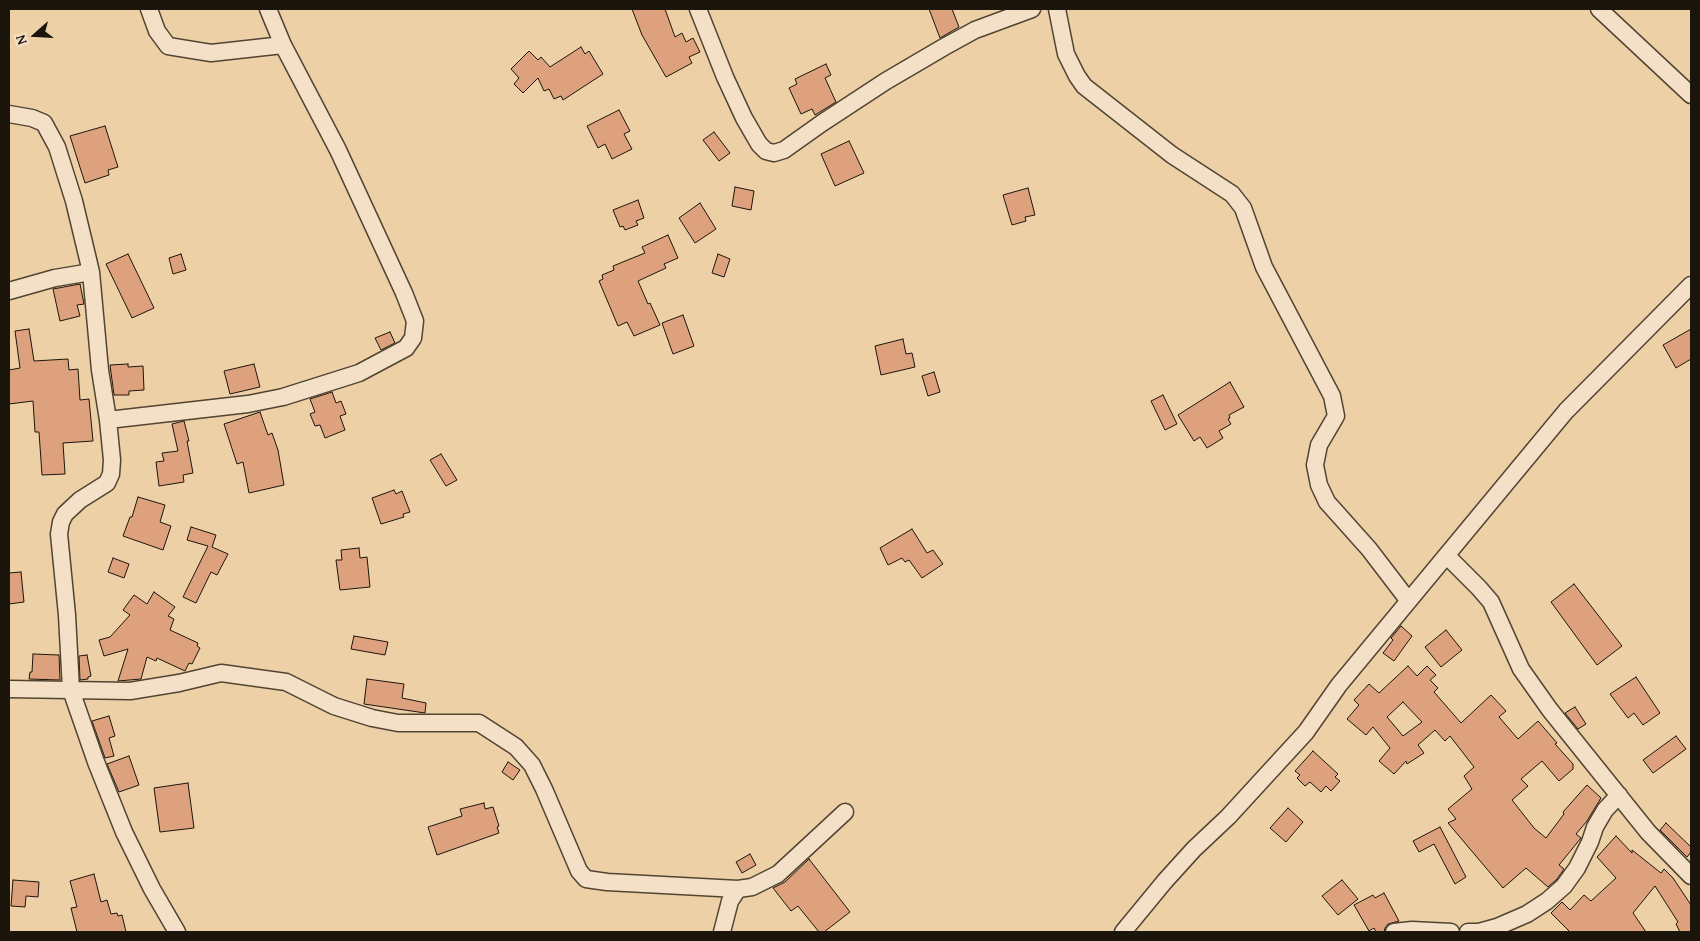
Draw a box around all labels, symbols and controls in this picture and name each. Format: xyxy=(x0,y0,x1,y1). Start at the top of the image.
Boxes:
north arrow xyxy=(10,10,60,60)
text: N xyxy=(10,32,32,48)

